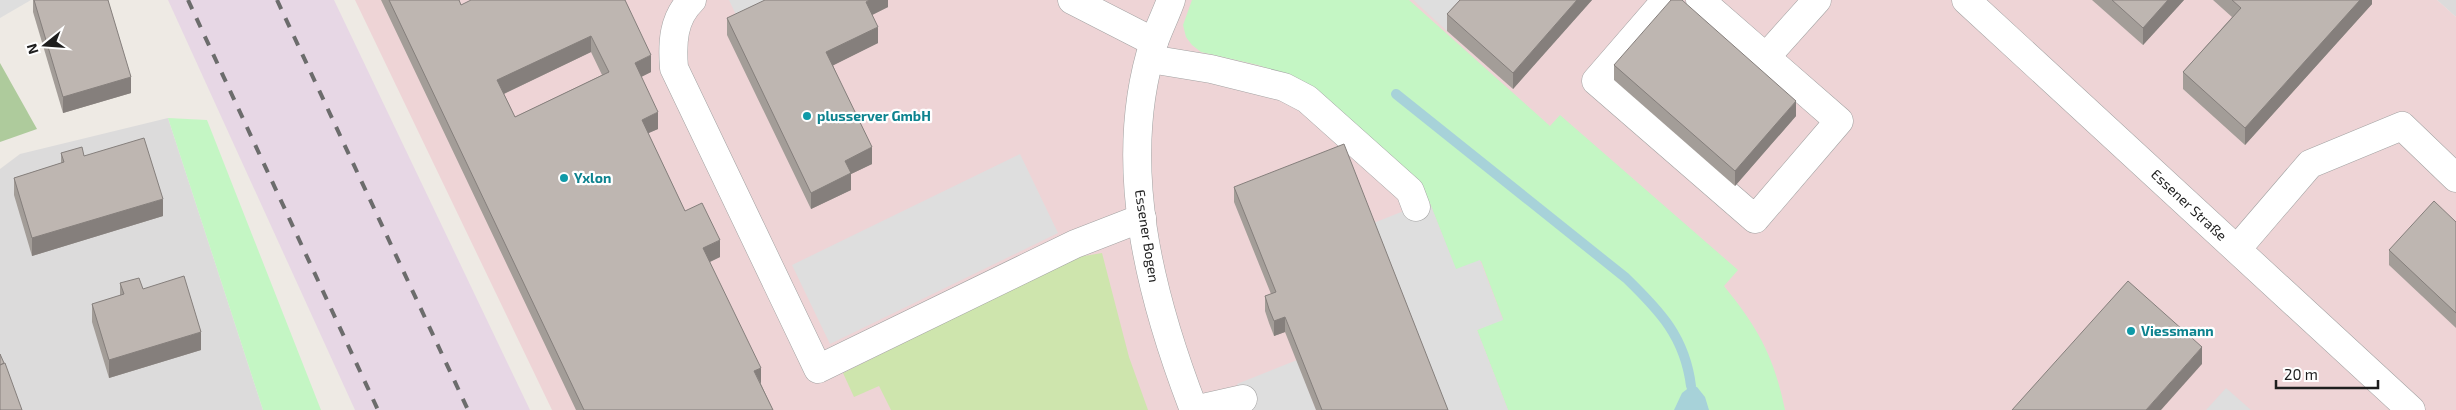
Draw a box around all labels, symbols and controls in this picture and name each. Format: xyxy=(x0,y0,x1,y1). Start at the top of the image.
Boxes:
north arrow xyxy=(20,20,70,70)
text: N xyxy=(22,42,42,56)
place label: plusserver GmbH xyxy=(817,107,931,124)
marker: plusserver GmbH xyxy=(801,110,813,122)
street label: Essener Straße xyxy=(2148,165,2231,244)
place label: Yxlon xyxy=(574,169,611,186)
marker: Yxlon xyxy=(558,172,570,184)
street label: Essener Bogen xyxy=(1132,188,1163,284)
place label: Viessmann xyxy=(2141,322,2214,339)
marker: Viessmann xyxy=(2125,325,2137,337)
scale bar xyxy=(2276,358,2378,390)
text: 20 m xyxy=(2284,365,2318,383)

